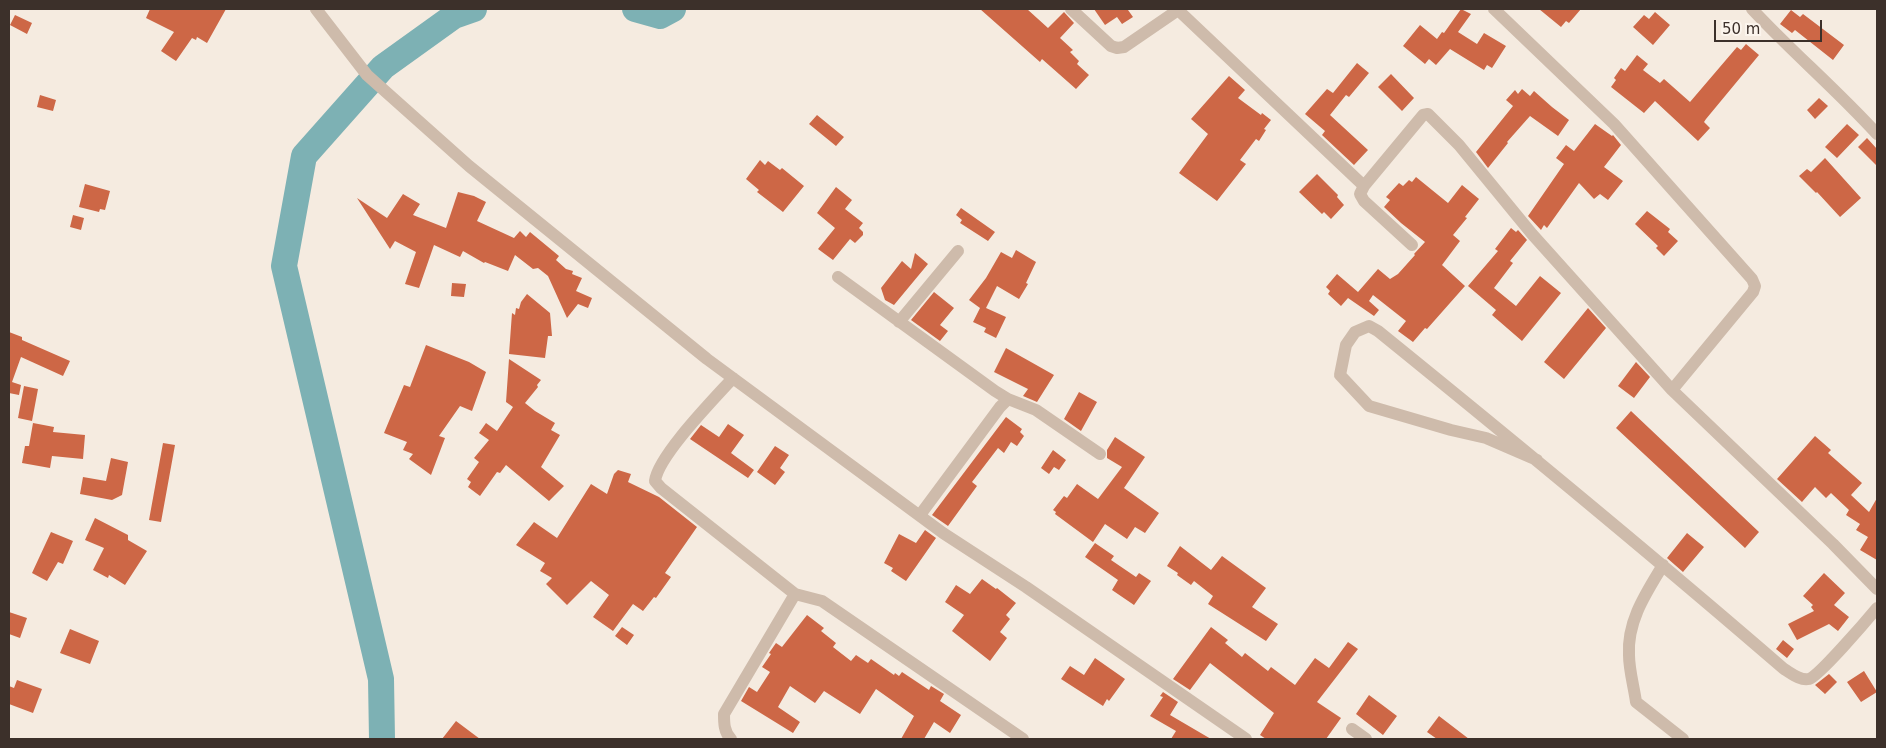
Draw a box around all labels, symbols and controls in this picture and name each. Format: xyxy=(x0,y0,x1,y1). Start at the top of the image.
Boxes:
scale bar xyxy=(1716,10,1824,42)
text: 50 m xyxy=(1722,20,1760,38)

